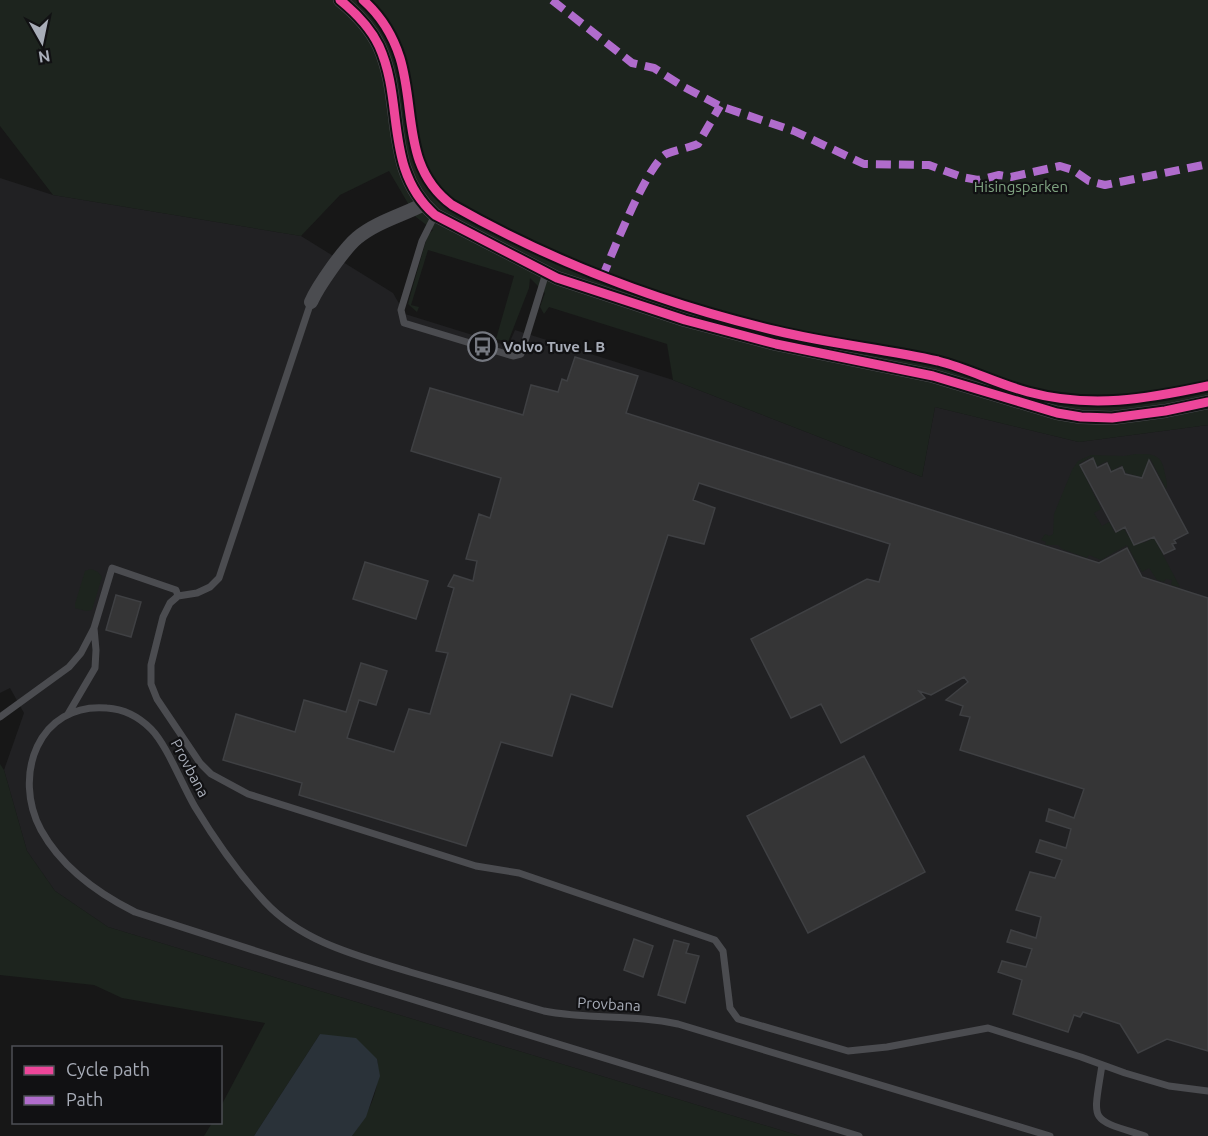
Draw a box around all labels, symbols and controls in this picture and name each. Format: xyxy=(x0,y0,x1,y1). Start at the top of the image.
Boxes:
north arrow xyxy=(12,12,72,72)
text: N xyxy=(37,47,52,67)
park label: Hisingsparken xyxy=(974,178,1068,195)
bus stop icon: Volvo Tuve L B xyxy=(466,330,498,362)
place label: Volvo Tuve L B xyxy=(503,338,605,355)
street label: Provbana xyxy=(168,736,212,800)
street label: Provbana xyxy=(577,994,641,1014)
legend xyxy=(12,1046,222,1124)
text: Cycle path xyxy=(66,1059,150,1079)
text: Path xyxy=(66,1089,103,1109)

